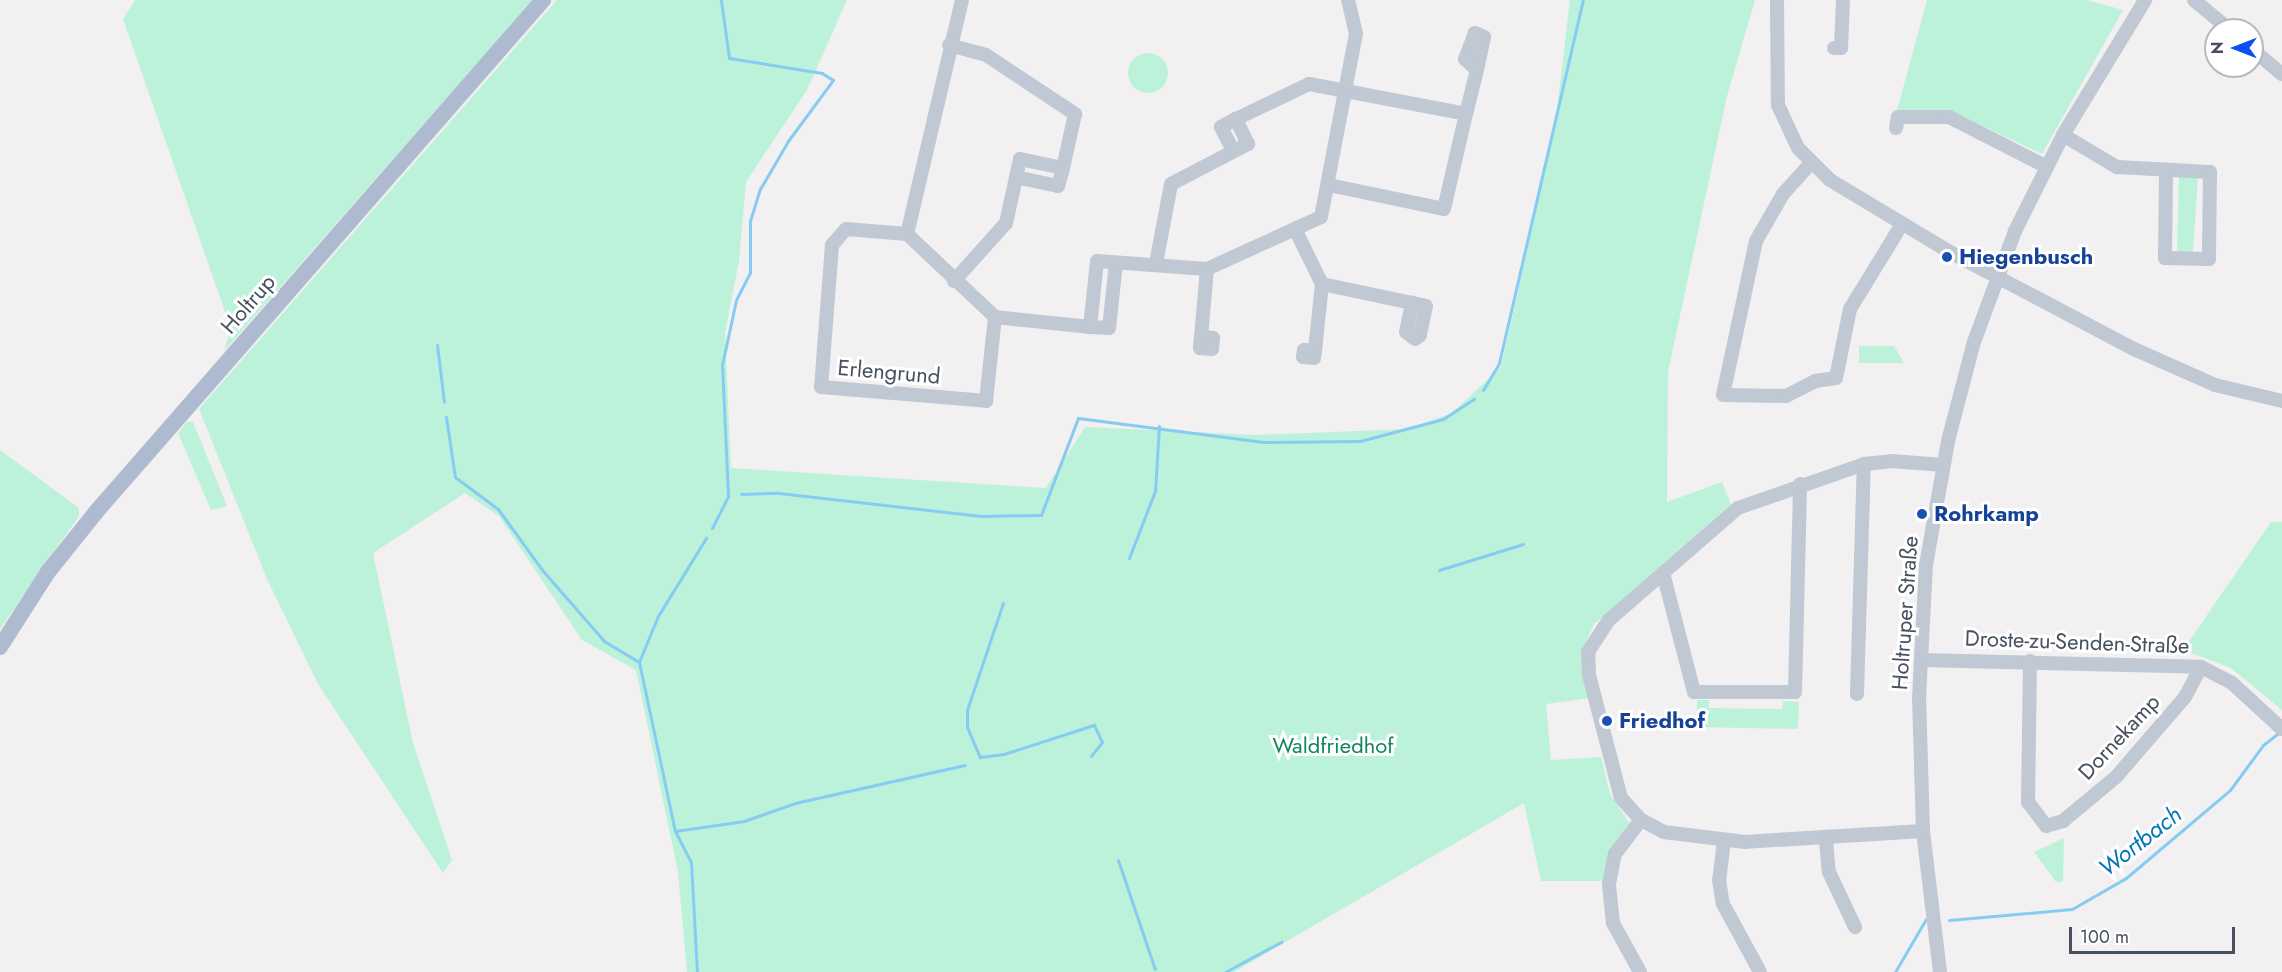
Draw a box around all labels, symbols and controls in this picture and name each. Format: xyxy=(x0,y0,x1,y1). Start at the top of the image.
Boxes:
north arrow xyxy=(2204,18,2264,78)
text: N xyxy=(2206,42,2229,54)
place label: Hiegenbusch xyxy=(1959,244,2093,270)
marker: Hiegenbusch xyxy=(1940,250,1954,264)
street label: Holtrup xyxy=(215,269,281,339)
street label: Erlengrund xyxy=(836,354,942,390)
place label: Rohrkamp xyxy=(1934,501,2039,527)
marker: Rohrkamp xyxy=(1915,507,1929,521)
street label: Holtruper Straße xyxy=(1886,535,1924,691)
street label: Droste-zu-Senden-Straße xyxy=(1964,625,2190,659)
street label: Dornekamp xyxy=(2073,689,2165,785)
place label: Friedhof xyxy=(1619,708,1705,734)
marker: Friedhof xyxy=(1600,714,1614,728)
park label: Waldfriedhof xyxy=(1272,733,1394,759)
water label: Wortbach xyxy=(2093,800,2187,882)
scale bar xyxy=(2072,915,2238,953)
text: 100 m xyxy=(2080,924,2129,950)

